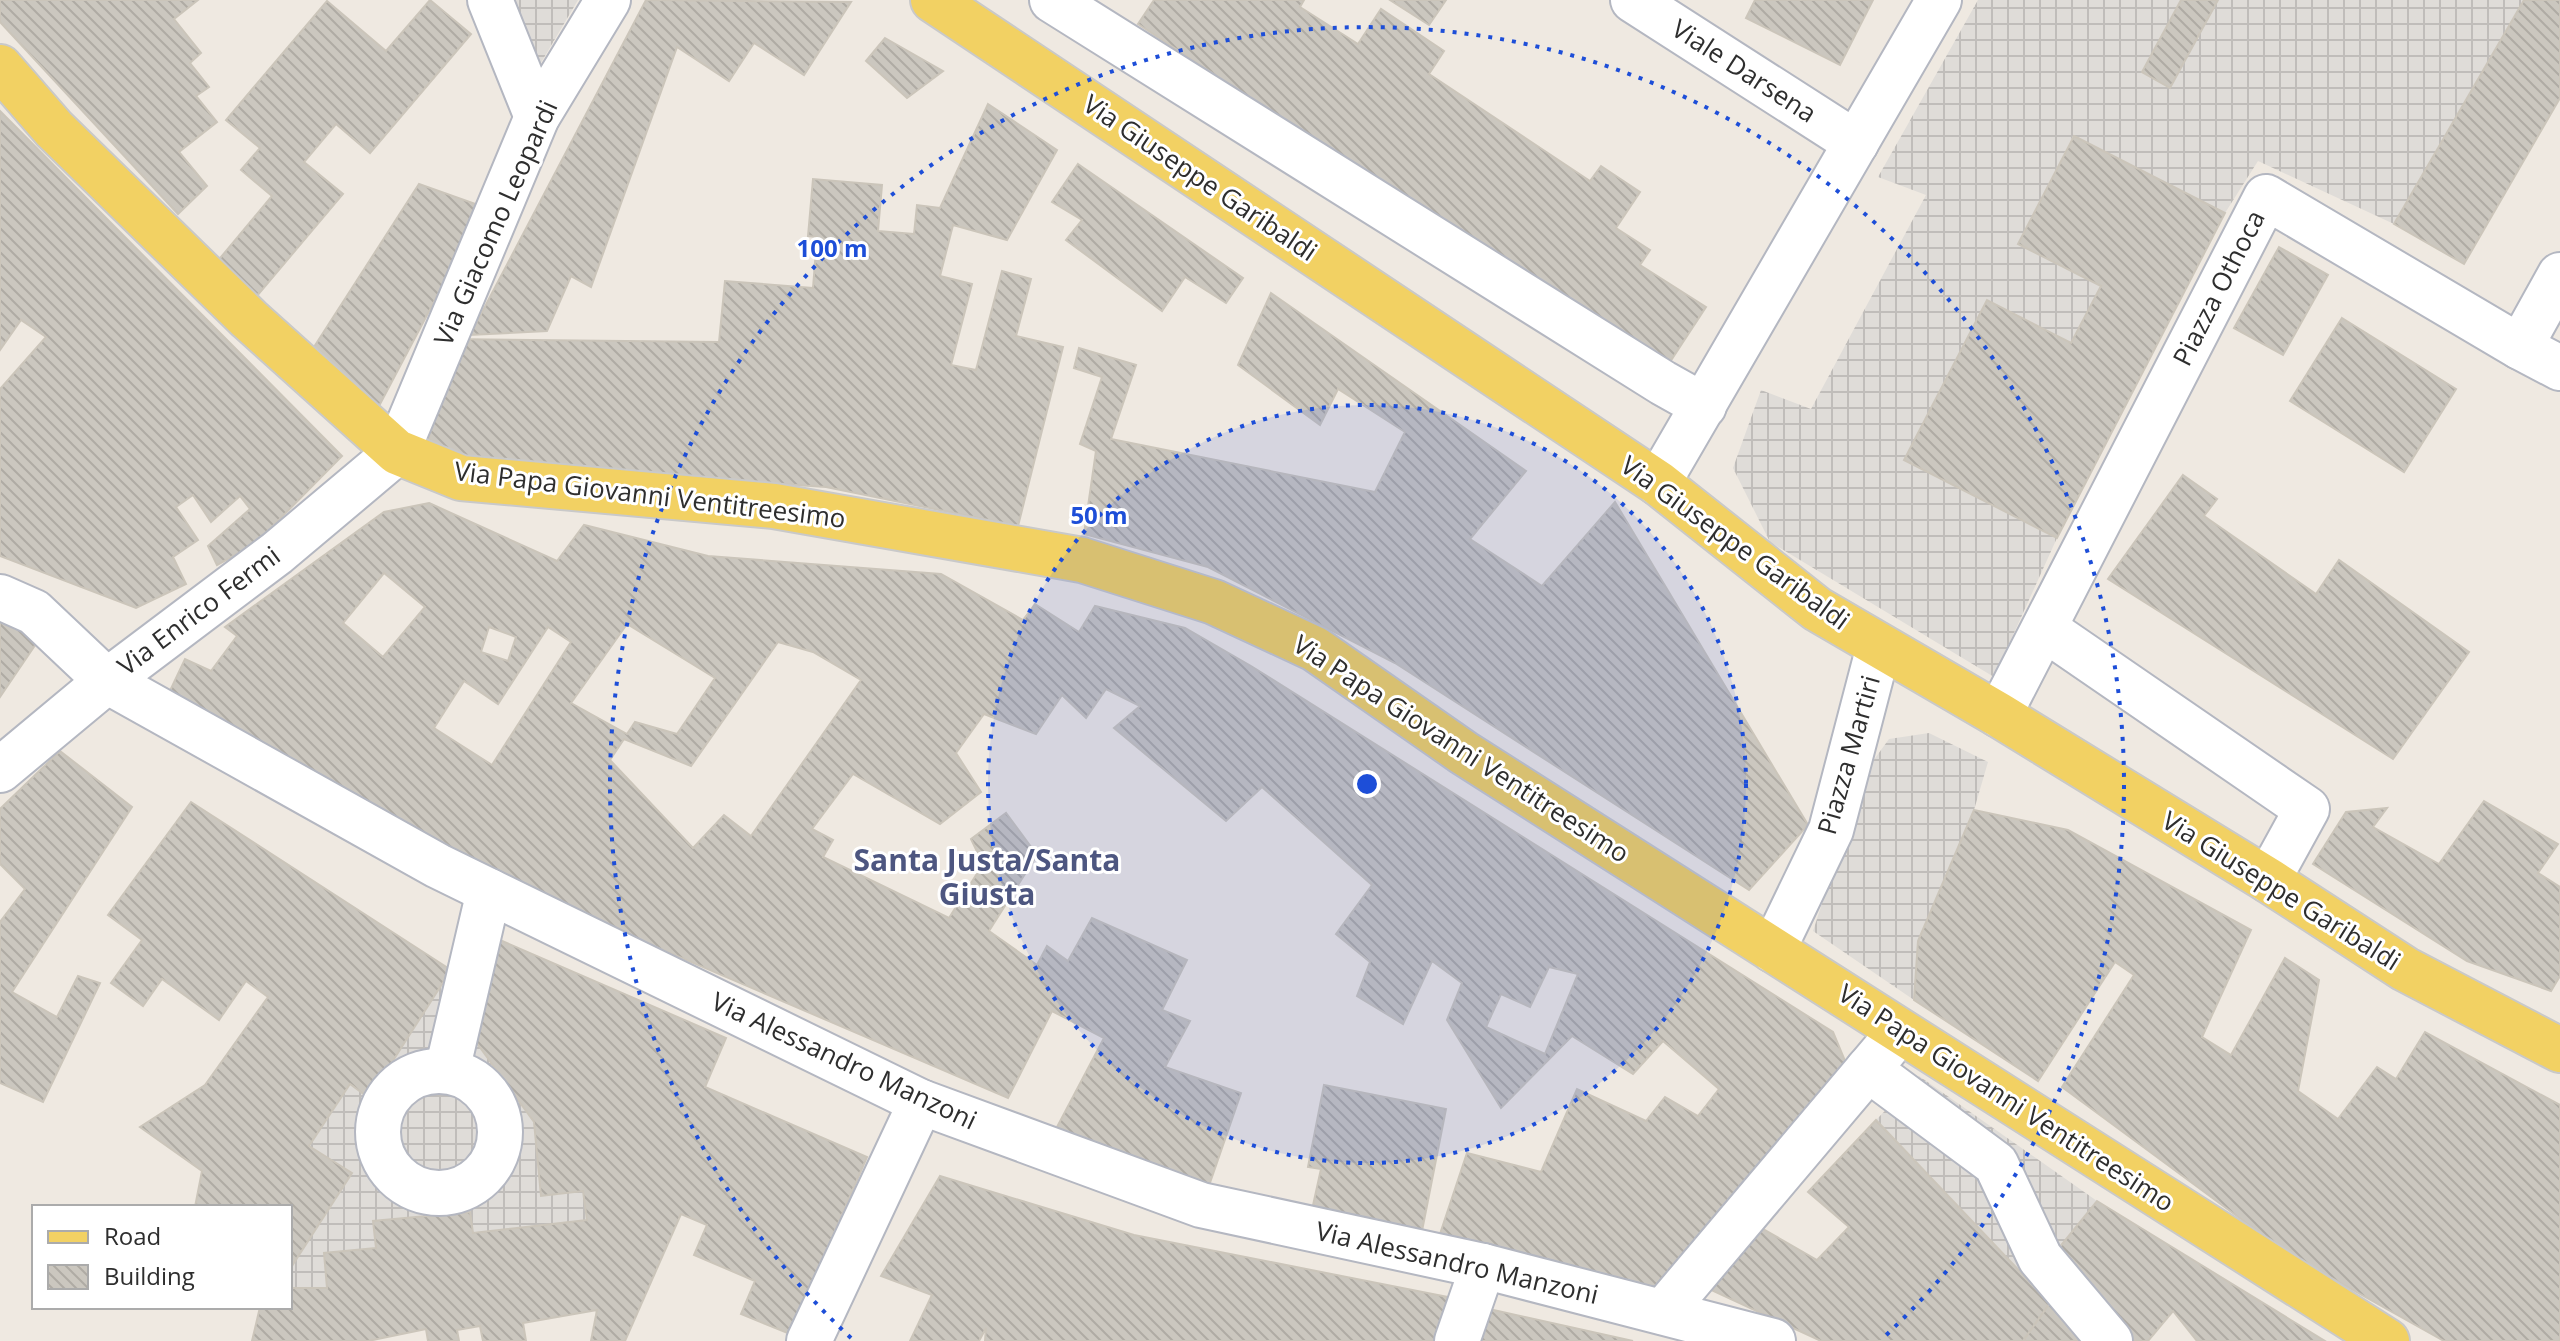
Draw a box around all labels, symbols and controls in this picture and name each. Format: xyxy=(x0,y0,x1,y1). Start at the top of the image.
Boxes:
street label: Viale Darsena xyxy=(1665,10,1824,130)
street label: Via Giuseppe Garibaldi xyxy=(1077,85,1325,269)
street label: Via Giacomo Leopardi xyxy=(425,94,565,351)
street label: Piazza Othoca xyxy=(2163,204,2273,372)
text: 100 m xyxy=(797,231,867,264)
street label: Via Giuseppe Garibaldi xyxy=(1614,447,1857,638)
street label: Via Papa Giovanni Ventitreesimo xyxy=(452,452,848,536)
text: 50 m xyxy=(1070,498,1128,531)
street label: Via Enrico Fermi xyxy=(110,537,287,683)
street label: Via Papa Giovanni Ventitreesimo xyxy=(1287,626,1637,871)
street label: Piazza Martiri xyxy=(1808,671,1888,838)
centre of rings xyxy=(1353,770,1381,798)
street label: Via Giuseppe Garibaldi xyxy=(2155,802,2408,978)
district label: Santa Justa/Santa Giusta xyxy=(854,839,1120,914)
street label: Via Papa Giovanni Ventitreesimo xyxy=(1832,975,2182,1220)
street label: Via Alessandro Manzoni xyxy=(706,983,983,1137)
legend xyxy=(32,1205,292,1309)
street label: Via Alessandro Manzoni xyxy=(1312,1212,1602,1312)
text: Road xyxy=(104,1219,161,1252)
text: Building xyxy=(104,1259,195,1292)

